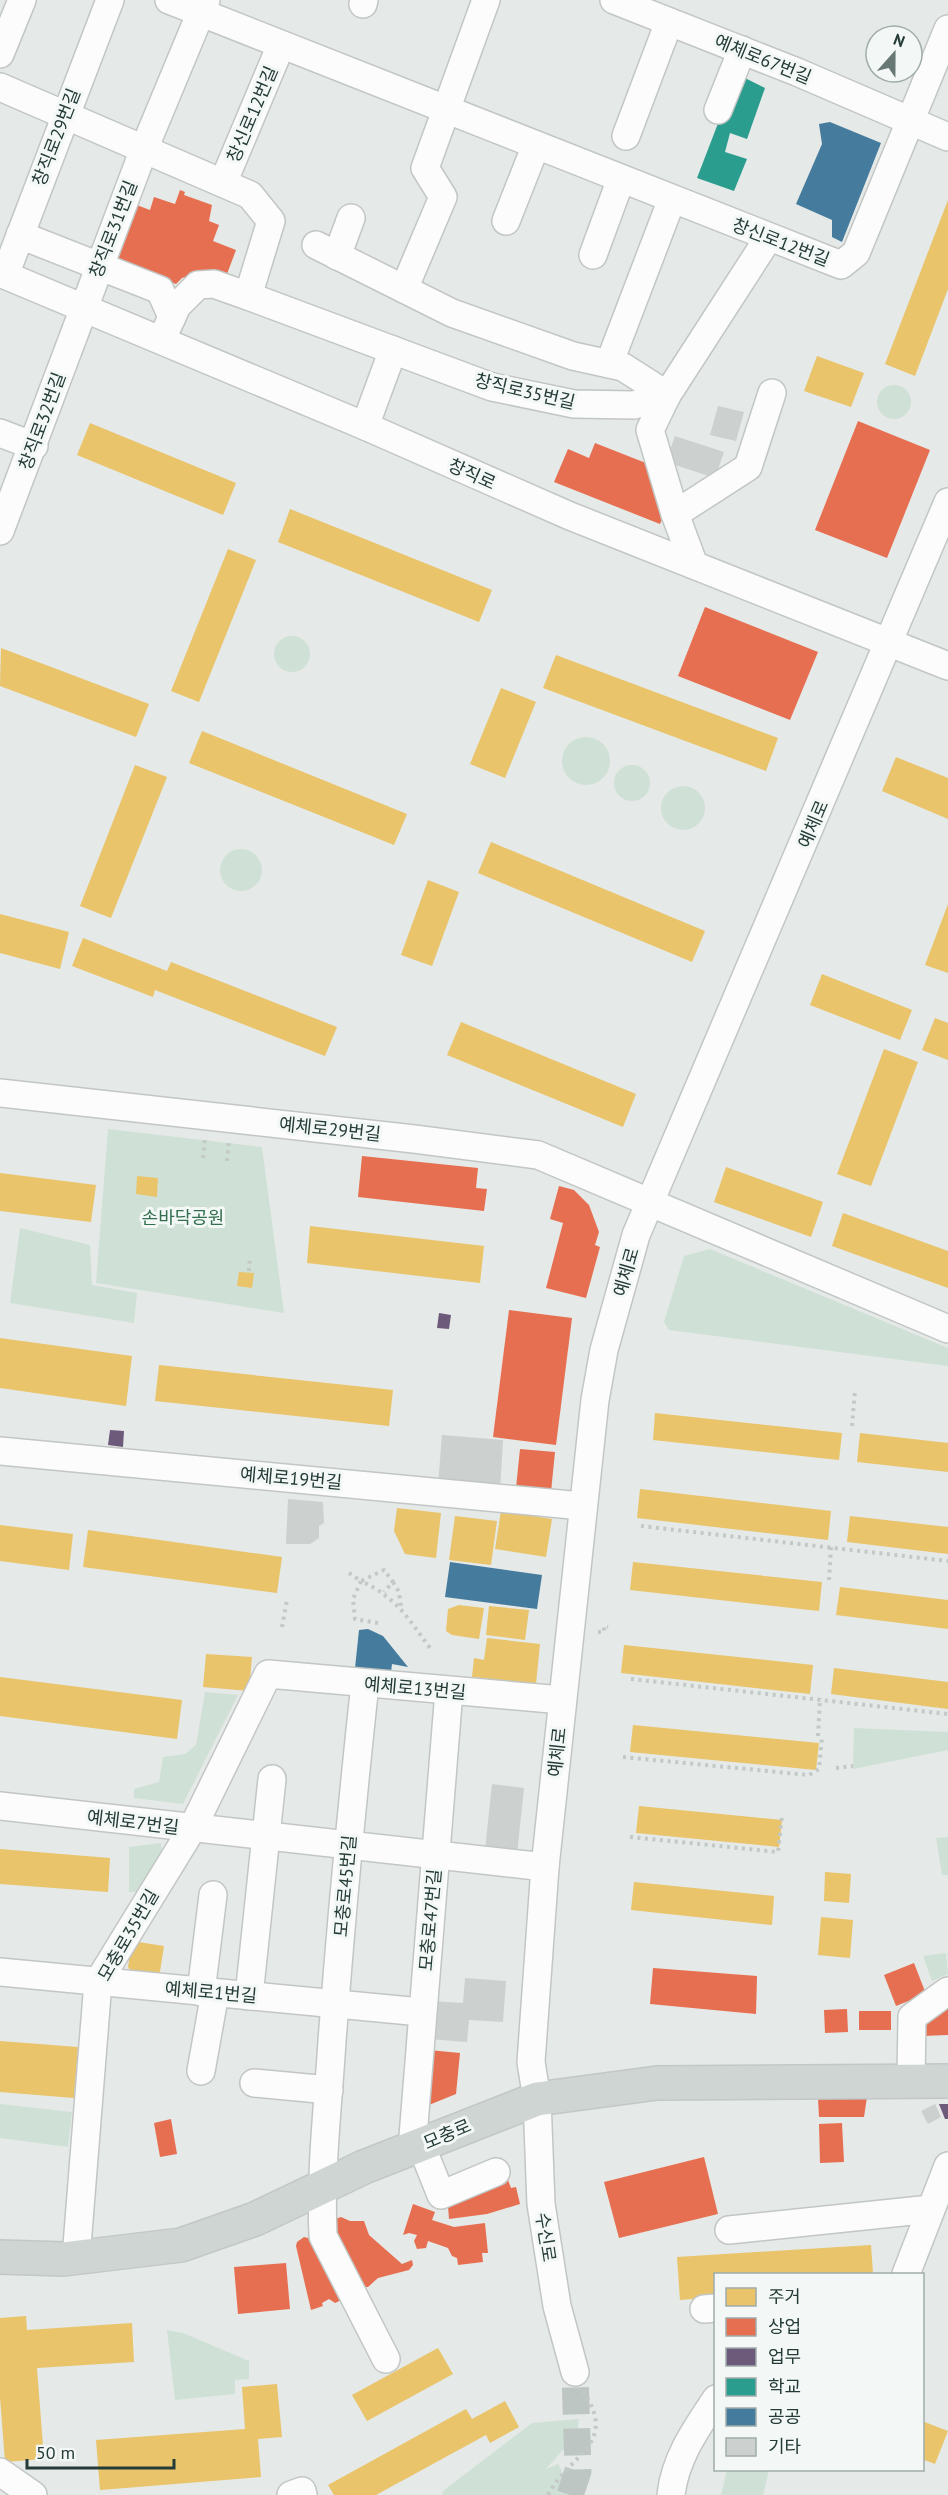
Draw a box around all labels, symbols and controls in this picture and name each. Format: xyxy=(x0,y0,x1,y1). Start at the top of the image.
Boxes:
north arrow xyxy=(864,24,924,84)
street label: 예체로67번길 xyxy=(711,29,815,89)
text: N xyxy=(891,29,908,51)
street label: 창신로12번길 xyxy=(221,62,283,166)
street label: 창직로29번길 xyxy=(27,85,85,189)
street label: 창직로31번길 xyxy=(84,177,142,281)
street label: 창신로12번길 xyxy=(729,213,833,271)
street label: 창직로35번길 xyxy=(473,368,577,414)
street label: 창직로32번길 xyxy=(14,369,70,473)
street label: 창직로 xyxy=(445,453,499,495)
street label: 예체로 xyxy=(793,797,833,851)
street label: 예체로29번길 xyxy=(278,1112,382,1146)
park label: 손바닥공원 xyxy=(142,1206,224,1229)
street label: 예체로 xyxy=(608,1245,644,1299)
street label: 예체로19번길 xyxy=(239,1462,343,1494)
street label: 예체로13번길 xyxy=(363,1672,467,1704)
street label: 예체로 xyxy=(543,1726,571,1778)
street label: 예체로7번길 xyxy=(86,1805,180,1839)
street label: 모충로45번길 xyxy=(329,1834,361,1938)
street label: 모충로47번길 xyxy=(414,1868,446,1972)
street label: 모충로35번길 xyxy=(92,1885,164,1985)
street label: 예체로1번길 xyxy=(164,1977,258,2007)
street label: 모충로 xyxy=(420,2114,474,2154)
street label: 수신로 xyxy=(531,2211,561,2263)
legend xyxy=(714,2273,924,2471)
text: 주거 xyxy=(768,2285,801,2308)
text: 상업 xyxy=(768,2315,801,2338)
text: 업무 xyxy=(768,2345,801,2368)
text: 학교 xyxy=(768,2375,801,2398)
text: 공공 xyxy=(768,2405,801,2428)
scale bar xyxy=(27,2432,174,2470)
text: 기타 xyxy=(768,2435,802,2458)
text: 50 m xyxy=(36,2441,75,2464)

